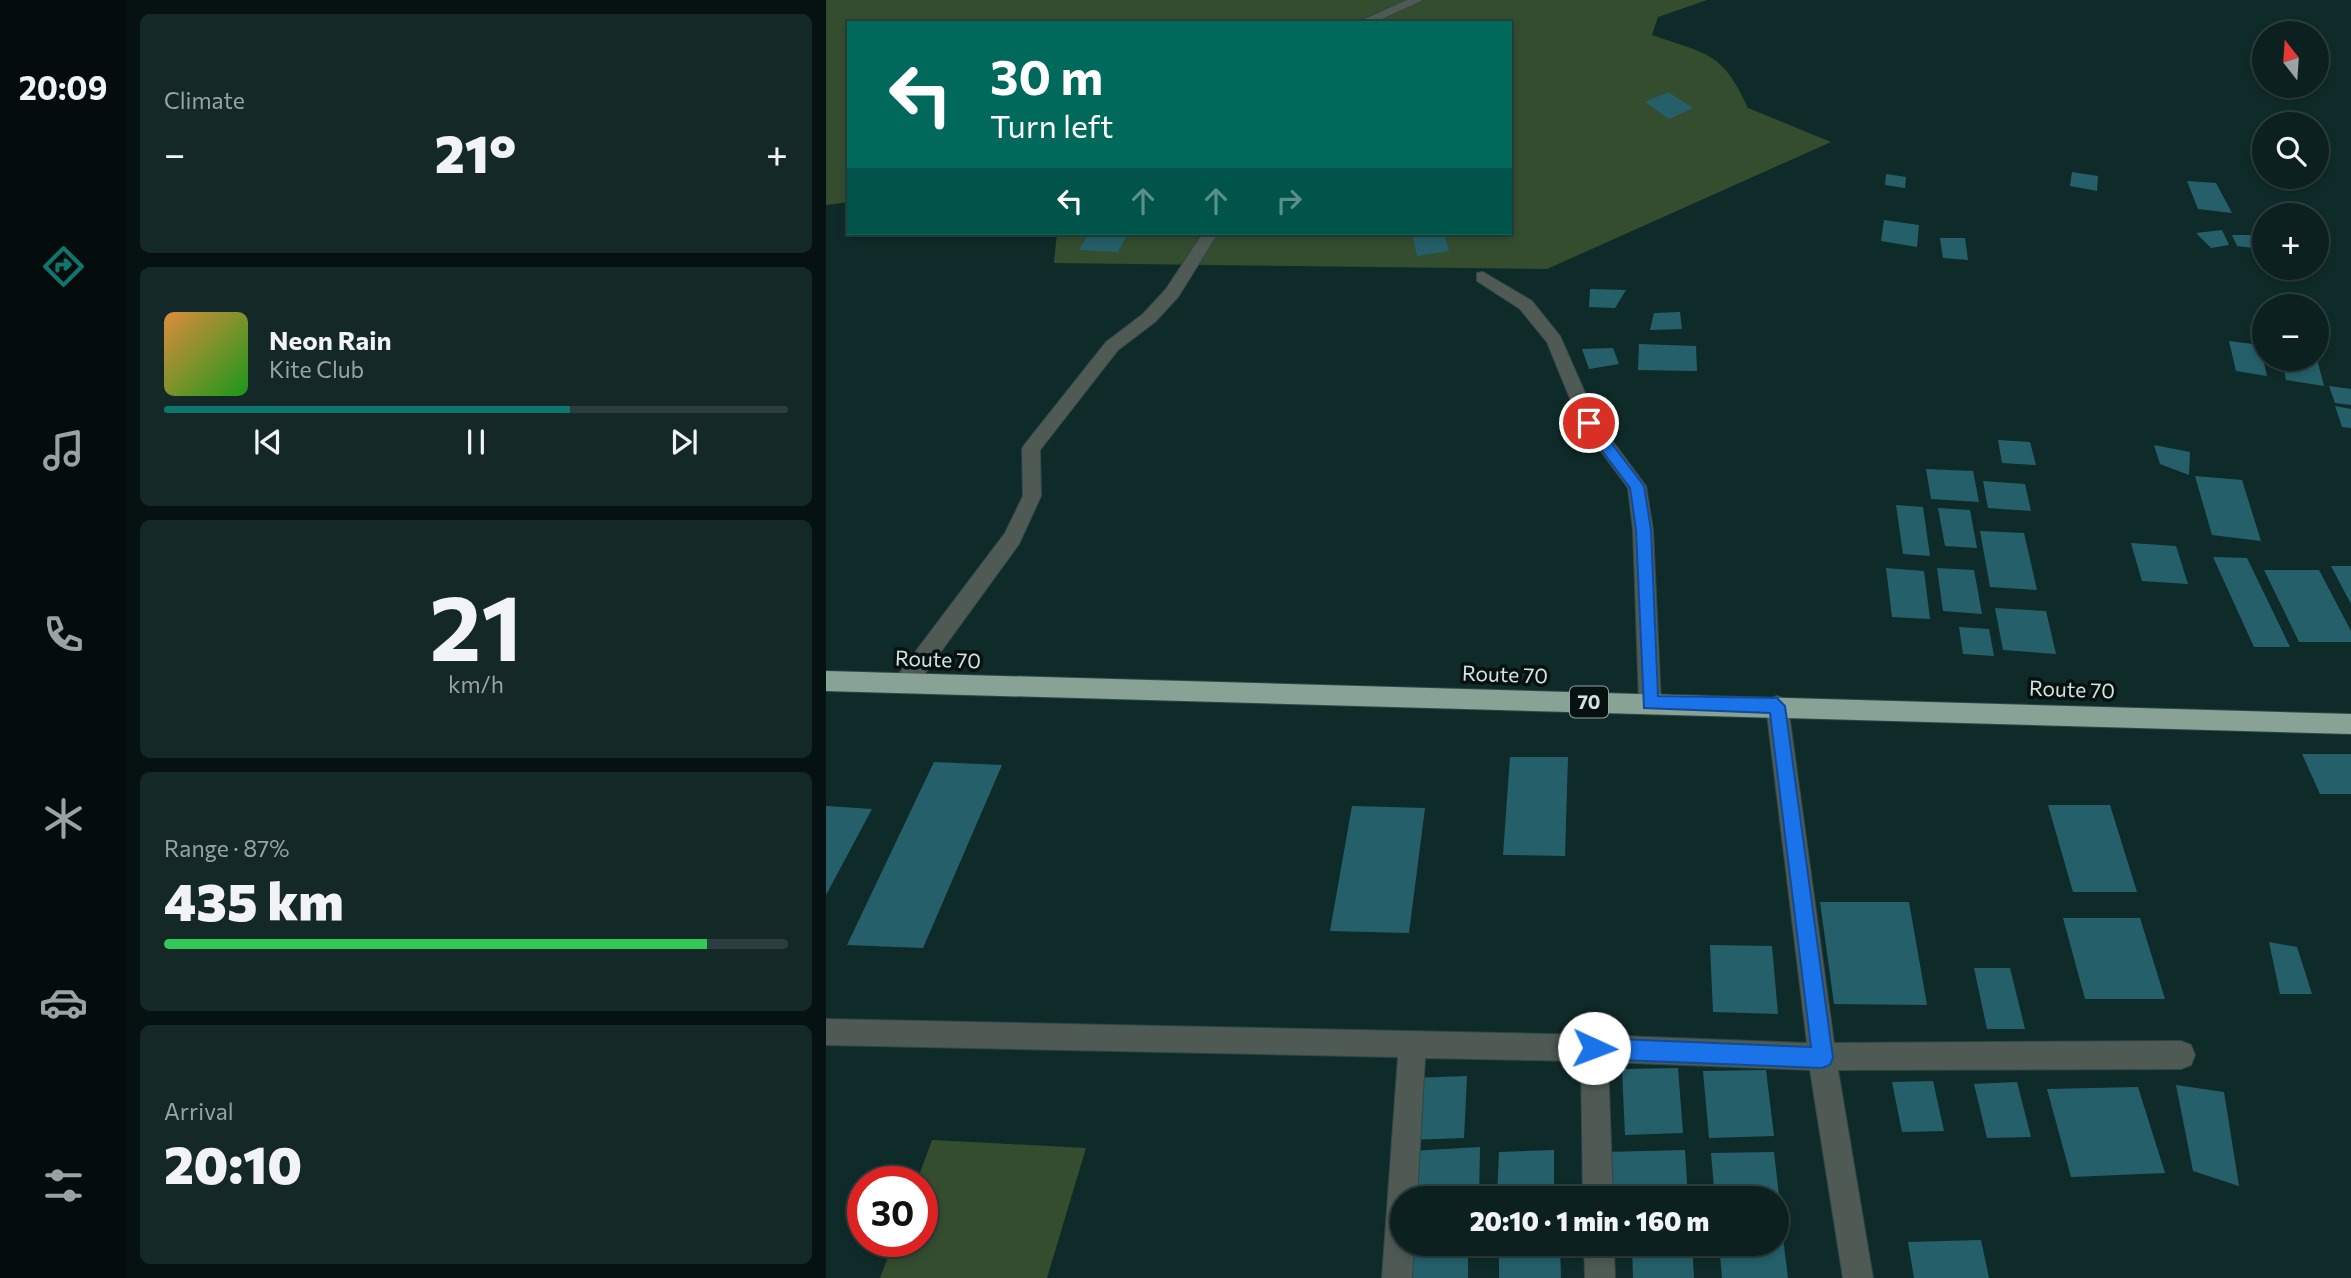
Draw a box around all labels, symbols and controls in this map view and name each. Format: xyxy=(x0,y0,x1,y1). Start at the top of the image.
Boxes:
north arrow xyxy=(2252,21,2329,98)
map controls xyxy=(2252,21,2329,371)
text: 30 m xyxy=(990,45,1103,105)
icon: left xyxy=(875,49,966,140)
text: 20:09 xyxy=(19,67,107,107)
text: Climate xyxy=(164,86,245,114)
text: Turn left xyxy=(990,105,1114,145)
button: search xyxy=(2252,112,2329,189)
text: 21° xyxy=(435,120,516,184)
text: − xyxy=(164,129,186,176)
text: + xyxy=(766,129,788,176)
icon: left xyxy=(1051,182,1089,220)
icon: ahead xyxy=(1124,182,1162,220)
icon: ahead xyxy=(1197,182,1235,220)
icon: right xyxy=(1270,182,1308,220)
button: + xyxy=(2252,203,2329,280)
icon: directions xyxy=(39,242,88,291)
button: − xyxy=(2252,294,2329,371)
text: Neon Rain xyxy=(269,324,392,355)
text: Kite Club xyxy=(269,355,364,383)
pin xyxy=(1559,393,1619,453)
icon: arrive xyxy=(1570,404,1608,442)
icon: previous xyxy=(249,423,287,461)
icon: pause xyxy=(457,423,495,461)
icon: next xyxy=(665,423,703,461)
icon: music xyxy=(39,426,88,475)
text: 21 xyxy=(430,568,522,680)
icon: phone xyxy=(39,610,88,659)
street label: Route 70 xyxy=(895,645,981,672)
street label: Route 70 xyxy=(1462,660,1548,687)
text: km/h xyxy=(448,670,504,698)
street label: Route 70 xyxy=(2029,675,2115,702)
road number: 70 xyxy=(1570,687,1608,718)
icon: climate xyxy=(39,794,88,843)
text: Range · 87% xyxy=(164,834,289,862)
text: 435 km xyxy=(164,868,344,932)
icon: car xyxy=(39,978,88,1027)
position arrow xyxy=(1557,1011,1631,1085)
text: Arrival xyxy=(164,1097,234,1125)
text: 20:10 xyxy=(164,1131,302,1195)
icon: filters xyxy=(39,1161,88,1210)
speed limit sign: 30 xyxy=(847,1166,938,1257)
text: 20:10 · 1 min · 160 m xyxy=(1470,1205,1709,1236)

